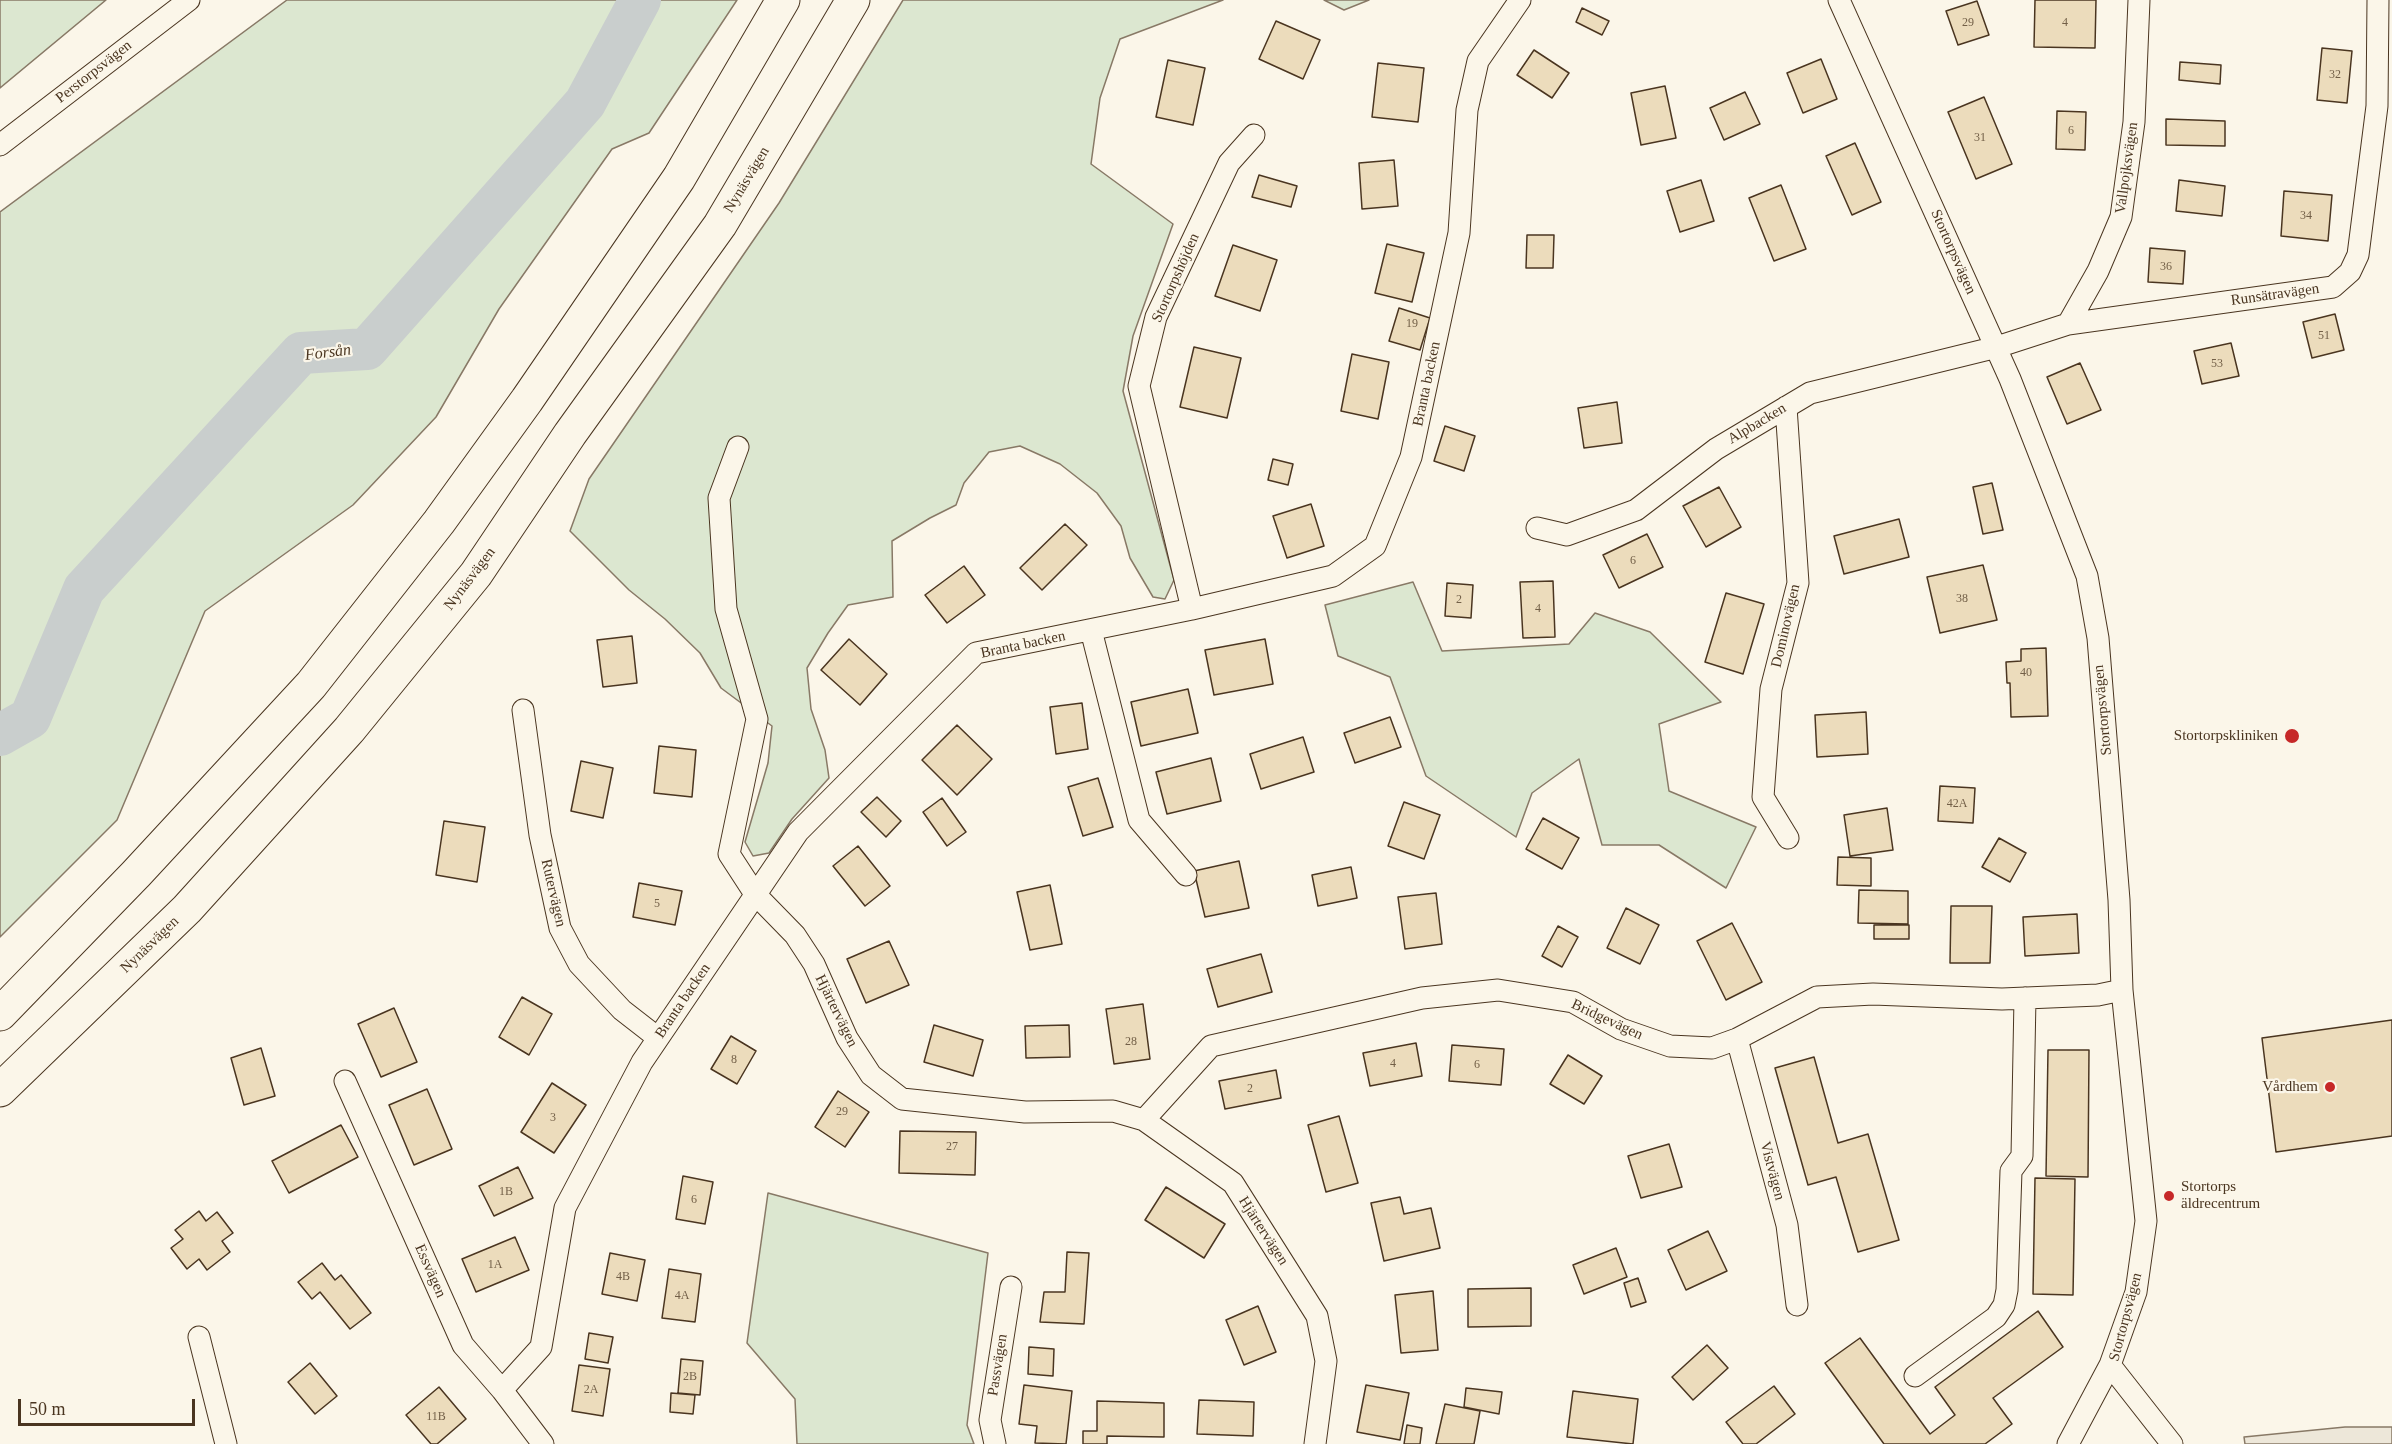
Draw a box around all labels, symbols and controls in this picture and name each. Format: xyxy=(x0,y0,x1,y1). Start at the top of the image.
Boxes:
house number: 29 xyxy=(1962,16,1974,30)
house number: 4 xyxy=(2062,16,2068,30)
street label: Perstorpsvägen xyxy=(52,37,136,107)
house number: 32 xyxy=(2329,68,2341,82)
street label: Vallpojksvägen xyxy=(2112,121,2142,215)
house number: 6 xyxy=(2068,124,2074,138)
house number: 31 xyxy=(1974,131,1986,145)
street label: Nynäsvägen xyxy=(720,144,774,216)
street label: Stortorpsvägen xyxy=(1926,207,1980,297)
house number: 34 xyxy=(2300,209,2312,223)
street label: Stortorpshöjden xyxy=(1148,231,1204,325)
house number: 36 xyxy=(2160,260,2172,274)
street label: Runsätravägen xyxy=(2230,280,2320,310)
house number: 19 xyxy=(1406,317,1418,331)
house number: 51 xyxy=(2318,329,2330,343)
street label: Branta backen xyxy=(1409,340,1445,428)
water label: Forsån xyxy=(304,341,352,365)
house number: 53 xyxy=(2211,357,2223,371)
street label: Alpbacken xyxy=(1725,400,1789,448)
street label: Nynäsvägen xyxy=(441,544,499,614)
house number: 6 xyxy=(1630,554,1636,568)
street label: Dominovägen xyxy=(1768,583,1804,669)
house number: 38 xyxy=(1956,592,1968,606)
house number: 2 xyxy=(1456,593,1462,607)
house number: 4 xyxy=(1535,602,1541,616)
street label: Branta backen xyxy=(979,627,1067,663)
street label: Stortorpsvägen xyxy=(2090,664,2116,756)
house number: 40 xyxy=(2020,666,2032,680)
place label: Stortorpskliniken xyxy=(2174,727,2278,745)
marker: Stortorpskliniken xyxy=(2283,727,2301,745)
house number: 42A xyxy=(1947,797,1967,811)
street label: Rutervägen xyxy=(536,857,570,929)
house number: 5 xyxy=(654,897,660,911)
street label: Nynäsvägen xyxy=(117,913,183,977)
street label: Branta backen xyxy=(651,960,715,1042)
street label: Hjärtervägen xyxy=(811,972,861,1050)
street label: Bridgevägen xyxy=(1568,996,1646,1044)
house number: 28 xyxy=(1125,1035,1137,1049)
house number: 8 xyxy=(731,1053,737,1067)
house number: 4 xyxy=(1390,1057,1396,1071)
house number: 6 xyxy=(1474,1058,1480,1072)
place label: Vårdhem xyxy=(2262,1078,2318,1096)
marker: Vårdhem xyxy=(2323,1080,2337,1094)
house number: 2 xyxy=(1247,1082,1253,1096)
house number: 29 xyxy=(836,1105,848,1119)
house number: 3 xyxy=(550,1111,556,1125)
house number: 27 xyxy=(946,1140,958,1154)
street label: Vistvägen xyxy=(1756,1140,1788,1202)
place label: Stortorps äldrecentrum xyxy=(2181,1178,2260,1213)
house number: 1B xyxy=(499,1185,513,1199)
marker: Stortorps äldrecentrum xyxy=(2162,1189,2176,1203)
house number: 6 xyxy=(691,1193,697,1207)
street label: Hjärtervägen xyxy=(1234,1193,1292,1269)
street label: Essvägen xyxy=(410,1241,450,1301)
house number: 1A xyxy=(488,1258,502,1272)
house number: 4B xyxy=(616,1270,630,1284)
street label: Stortorpsvägen xyxy=(2106,1271,2146,1363)
house number: 4A xyxy=(675,1289,689,1303)
street label: Passvägen xyxy=(984,1333,1012,1397)
house number: 2B xyxy=(683,1370,697,1384)
house number: 2A xyxy=(584,1383,598,1397)
scale bar xyxy=(21,1387,198,1425)
text: 50 m xyxy=(29,1399,66,1419)
house number: 11B xyxy=(426,1410,446,1424)

